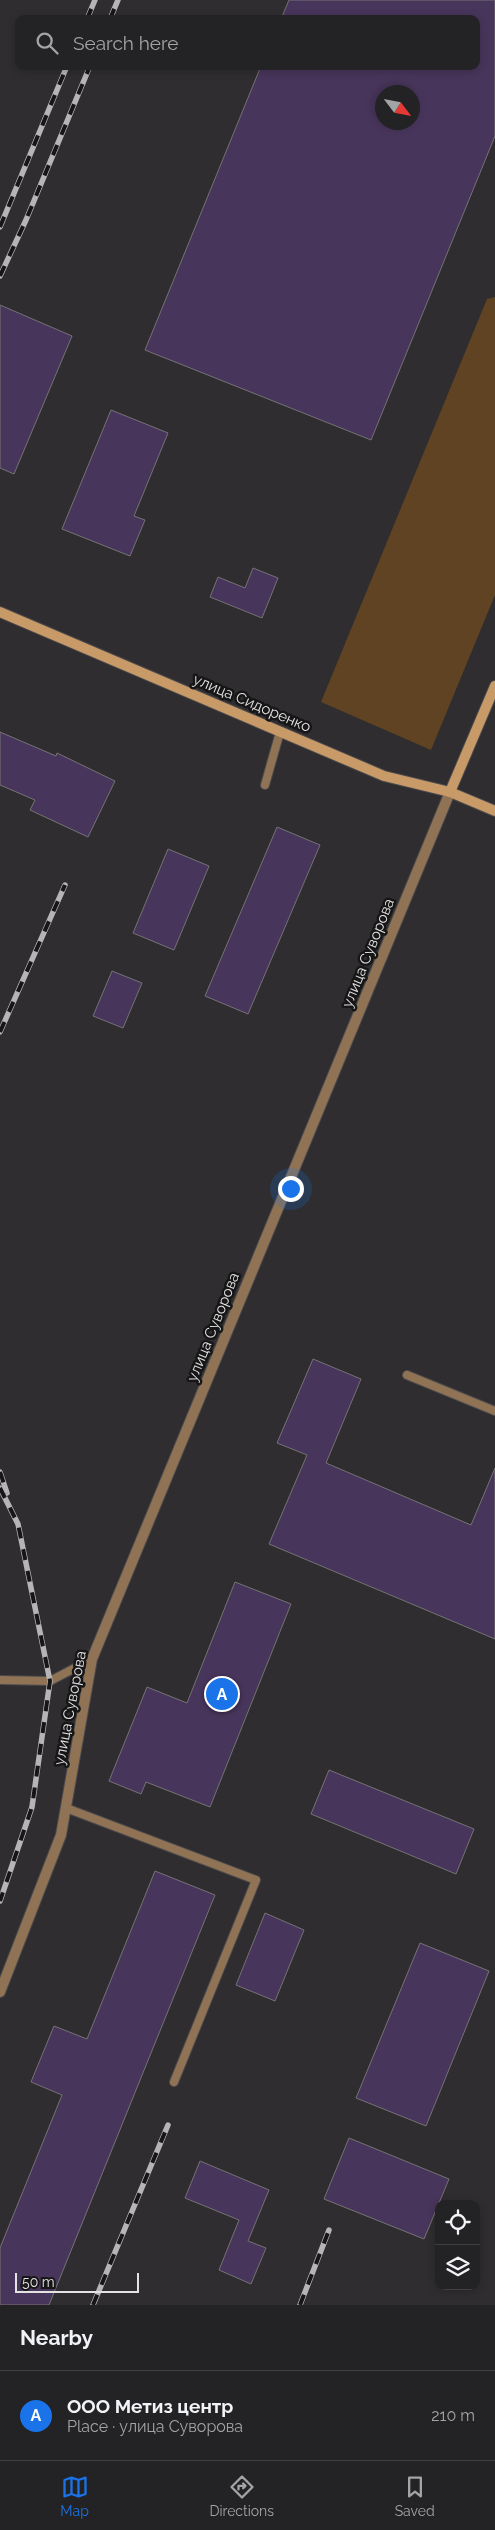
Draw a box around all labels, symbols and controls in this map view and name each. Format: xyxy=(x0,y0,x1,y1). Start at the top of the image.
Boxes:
search box xyxy=(15,15,480,70)
icon: search xyxy=(33,29,61,57)
text: Search here xyxy=(73,32,179,54)
north arrow xyxy=(375,85,420,130)
street label: улица Сидоренко xyxy=(190,670,314,736)
street label: улица Суворова xyxy=(338,896,398,1010)
your location xyxy=(278,1176,304,1202)
street label: улица Суворова xyxy=(183,1270,243,1384)
street label: улица Суворова xyxy=(50,1649,90,1767)
pin: A xyxy=(206,1675,238,1713)
map controls xyxy=(435,2200,480,2290)
button: locate xyxy=(435,2200,480,2245)
button: layers xyxy=(435,2245,480,2290)
scale bar xyxy=(15,2270,139,2293)
text: 50 m xyxy=(22,2274,55,2290)
text: Nearby xyxy=(20,2325,93,2350)
text: ООО Метиз центр xyxy=(67,2395,233,2417)
text: A xyxy=(31,2406,41,2425)
text: 210 m xyxy=(431,2406,475,2425)
text: Place · улица Суворова xyxy=(67,2417,243,2436)
tab: Map xyxy=(60,2473,89,2519)
tab: Directions xyxy=(209,2473,274,2519)
tab: Saved xyxy=(395,2473,435,2519)

